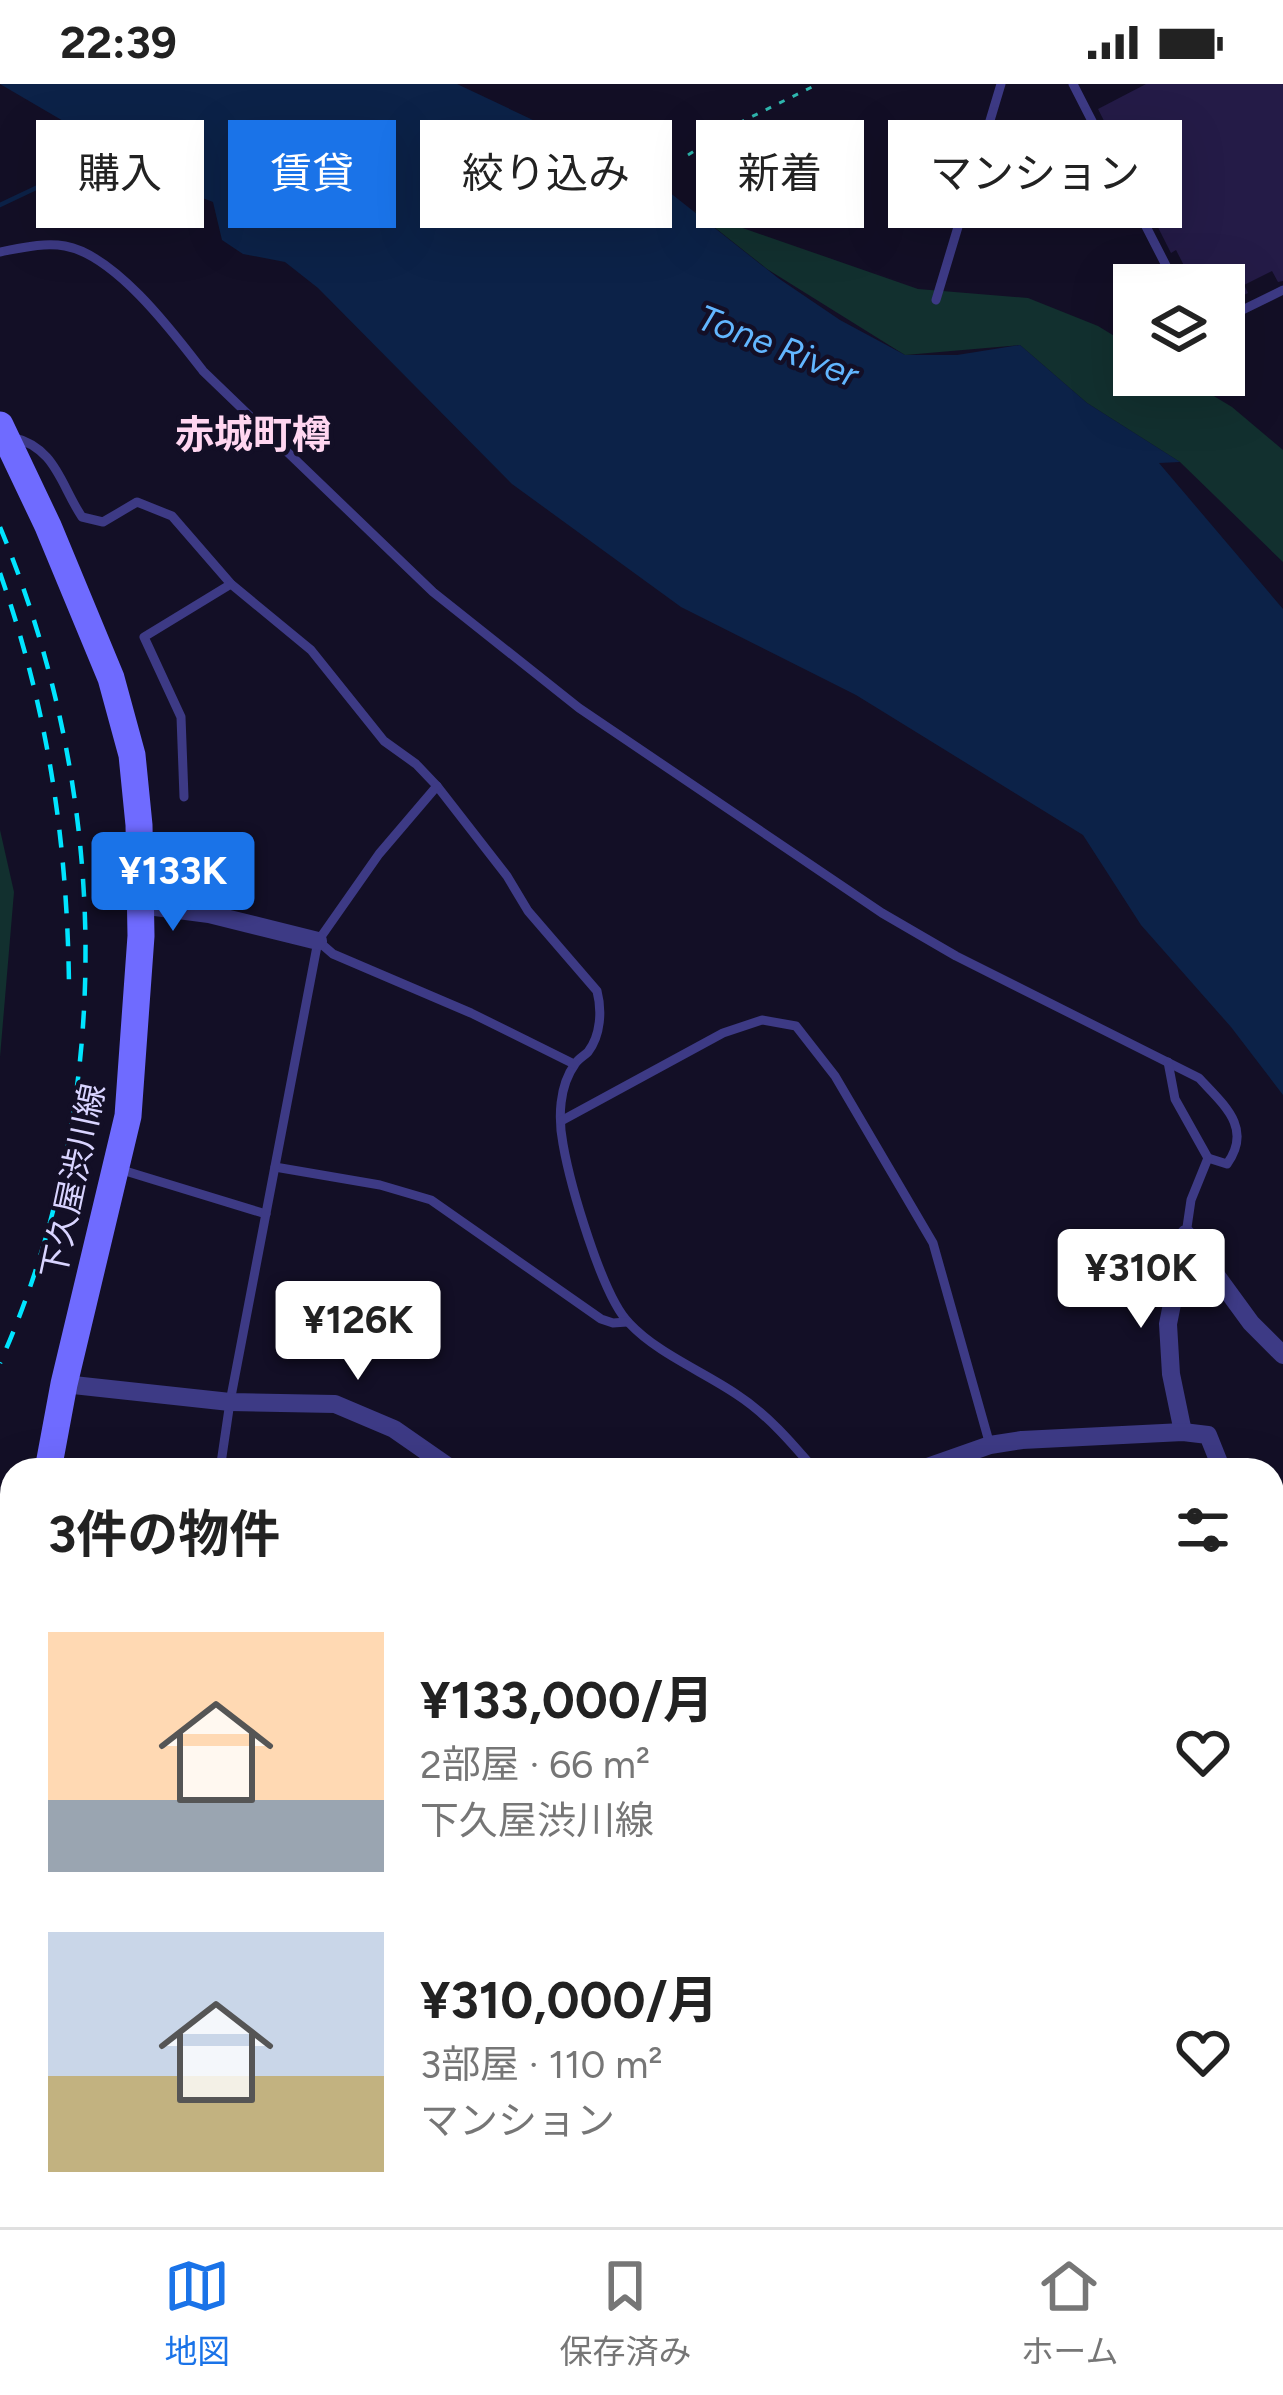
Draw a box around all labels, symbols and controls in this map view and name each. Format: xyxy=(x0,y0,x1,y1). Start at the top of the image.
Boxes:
text: 22:39 xyxy=(60,15,177,69)
chip: 購入 xyxy=(36,120,204,228)
chip: 賃貸 xyxy=(228,120,396,228)
chip: 絞り込み xyxy=(420,120,672,228)
chip: 新着 xyxy=(696,120,864,228)
chip: マンション xyxy=(888,120,1182,228)
map controls xyxy=(1113,264,1245,396)
button: layers xyxy=(1113,264,1245,396)
water label: Tone River xyxy=(692,296,866,397)
district label: 赤城町樽 xyxy=(175,411,331,458)
pin: ¥133K xyxy=(89,832,257,934)
text: ¥133K xyxy=(118,847,228,894)
street label: 下久屋渋川線 xyxy=(33,1080,113,1282)
pin: ¥310K xyxy=(1057,1229,1225,1331)
text: ¥310K xyxy=(1085,1244,1197,1291)
pin: ¥126K xyxy=(274,1281,442,1383)
text: ¥126K xyxy=(303,1296,413,1343)
icon: filters xyxy=(1170,1497,1236,1563)
text: 3件の物件 xyxy=(48,1504,280,1565)
text: ¥133,000/月 xyxy=(420,1670,714,1731)
icon: home xyxy=(144,1680,288,1824)
icon: heart xyxy=(1170,1719,1236,1785)
text: 2部屋 · 66 m² xyxy=(420,1741,650,1788)
text: 下久屋渋川線 xyxy=(420,1797,654,1844)
text: ¥310,000/月 xyxy=(420,1970,719,2031)
icon: home xyxy=(144,1980,288,2124)
icon: heart xyxy=(1170,2019,1236,2085)
text: 3部屋 · 110 m² xyxy=(420,2041,663,2088)
text: マンション xyxy=(420,2097,615,2144)
tab: 地図 xyxy=(164,2253,230,2373)
tab: 保存済み xyxy=(559,2253,691,2373)
tab: ホーム xyxy=(1020,2253,1118,2373)

